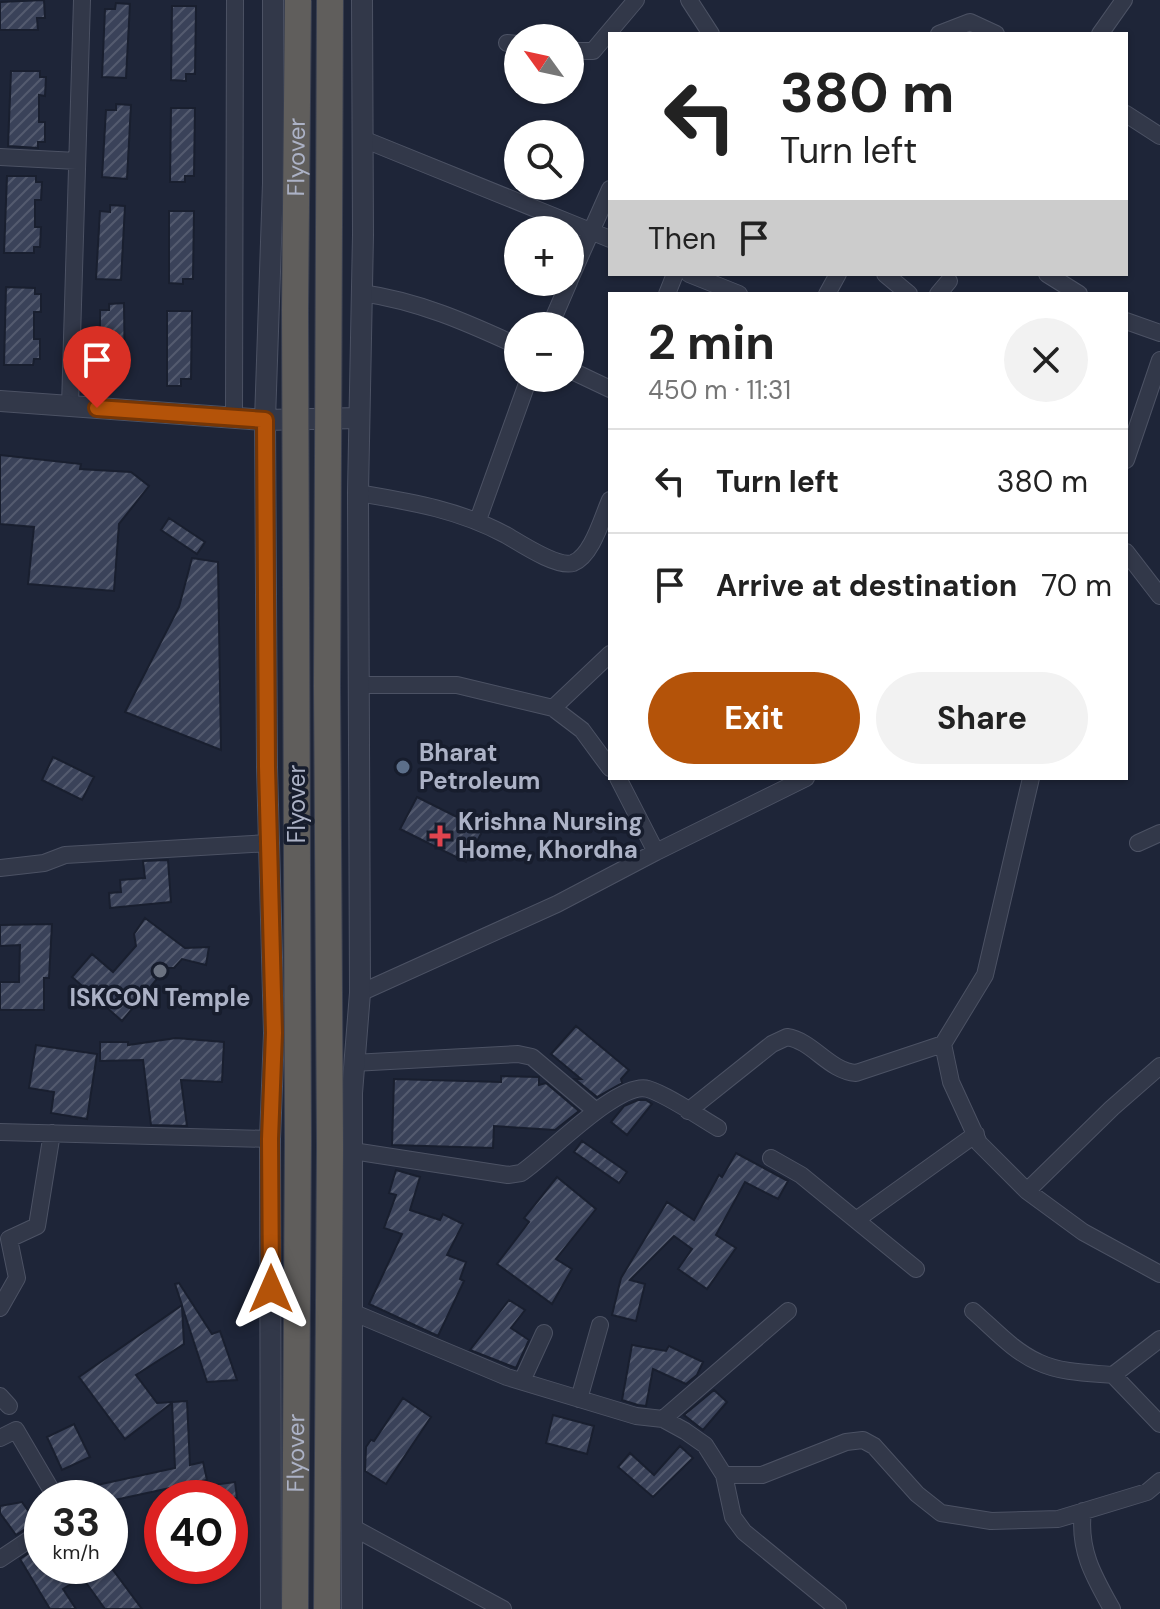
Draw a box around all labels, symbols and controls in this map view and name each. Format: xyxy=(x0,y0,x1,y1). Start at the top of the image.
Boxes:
north arrow xyxy=(504,24,584,104)
map controls xyxy=(504,24,584,392)
text: 380 m xyxy=(780,56,955,129)
icon: left xyxy=(648,64,752,168)
street label: Flyover xyxy=(280,117,312,196)
button: search xyxy=(504,120,584,200)
text: Turn left xyxy=(780,127,917,174)
button: + xyxy=(504,216,584,296)
icon: arrive xyxy=(732,216,776,260)
text: Then xyxy=(648,219,716,258)
text: 2 min xyxy=(648,311,775,374)
button: − xyxy=(504,312,584,392)
button: close xyxy=(1004,318,1088,402)
pin xyxy=(63,326,131,408)
icon: arrive xyxy=(75,338,119,382)
text: 450 m · 11:31 xyxy=(648,373,791,407)
icon: left xyxy=(648,459,692,503)
text: Turn left xyxy=(716,462,839,501)
text: 380 m xyxy=(997,462,1088,501)
icon: arrive xyxy=(648,563,692,607)
text: Arrive at destination xyxy=(716,566,1017,605)
text: 70 m xyxy=(1041,566,1112,605)
button: Exit xyxy=(648,672,860,764)
button: Share xyxy=(876,672,1088,764)
place label: Bharat Petroleum xyxy=(419,737,540,796)
marker: Bharat Petroleum xyxy=(394,758,412,776)
street label: Flyover xyxy=(281,765,312,843)
place label: Krishna Nursing Home, Khordha xyxy=(458,806,643,865)
marker: Krishna Nursing Home, Khordha xyxy=(429,825,451,847)
marker: ISKCON Temple xyxy=(151,962,169,980)
place label: ISKCON Temple xyxy=(70,982,250,1013)
position arrow xyxy=(229,1247,313,1331)
street label: Flyover xyxy=(280,1413,311,1492)
speed limit sign: 40 xyxy=(144,1480,248,1584)
text: 33 xyxy=(52,1496,100,1548)
text: km/h xyxy=(52,1539,100,1565)

